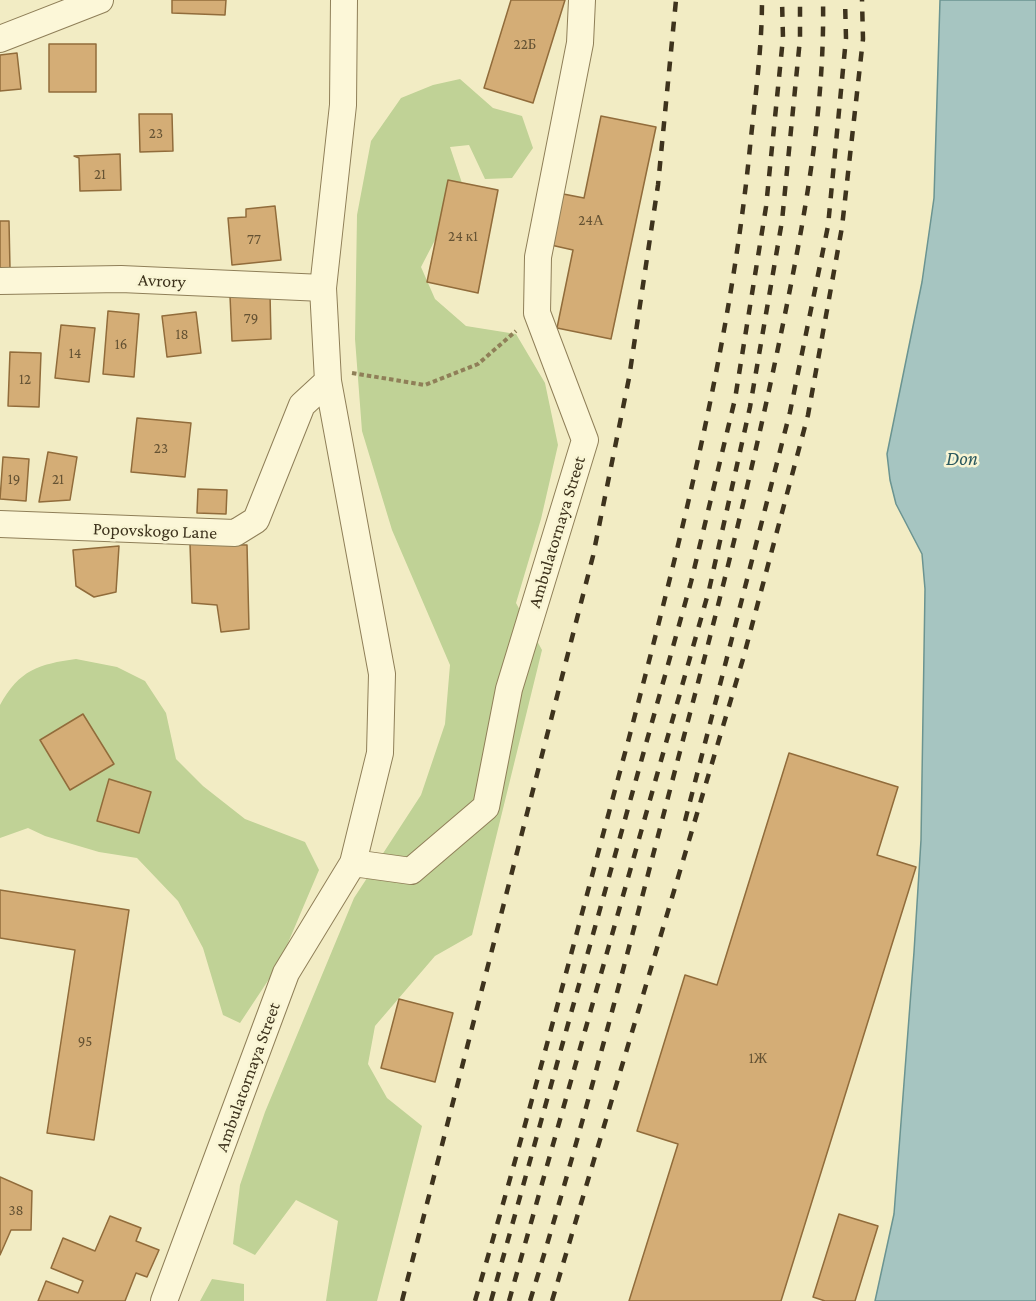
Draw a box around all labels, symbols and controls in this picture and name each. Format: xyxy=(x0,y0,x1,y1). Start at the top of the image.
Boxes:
house number: 22Б xyxy=(514,35,536,53)
house number: 23 xyxy=(149,124,163,142)
house number: 21 xyxy=(94,165,106,183)
house number: 24А xyxy=(578,211,604,229)
house number: 24 к1 xyxy=(448,227,478,245)
house number: 77 xyxy=(247,230,261,248)
street label: Avrory xyxy=(138,269,186,293)
house number: 79 xyxy=(244,309,258,327)
house number: 18 xyxy=(175,325,189,343)
house number: 16 xyxy=(115,335,127,353)
house number: 14 xyxy=(69,344,81,362)
house number: 12 xyxy=(19,370,31,388)
house number: 23 xyxy=(154,439,168,457)
water label: Don xyxy=(946,447,978,471)
street label: Ambulatornaya Street xyxy=(524,453,590,611)
house number: 19 xyxy=(8,470,20,488)
house number: 21 xyxy=(52,470,64,488)
street label: Popovskogo Lane xyxy=(92,518,218,544)
street label: Ambulatornaya Street xyxy=(211,999,285,1155)
house number: 95 xyxy=(78,1032,92,1050)
house number: 1Ж xyxy=(749,1049,767,1067)
house number: 38 xyxy=(8,1201,24,1219)

